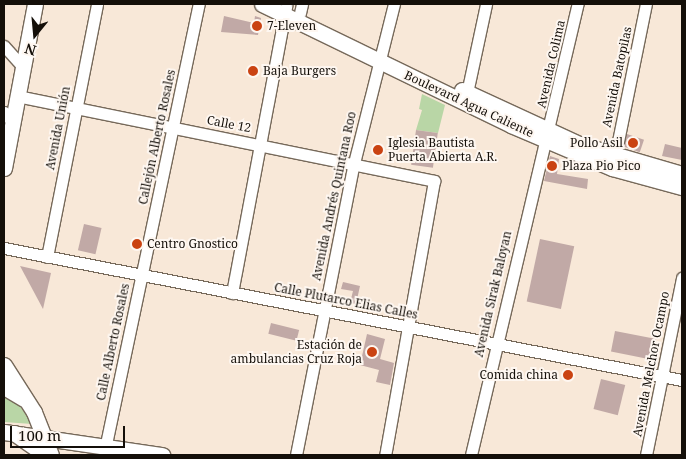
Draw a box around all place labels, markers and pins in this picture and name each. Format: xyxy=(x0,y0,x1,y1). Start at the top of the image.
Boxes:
place label: 7-Eleven xyxy=(267,19,316,33)
marker: 7-Eleven xyxy=(251,20,263,32)
place label: Baja Burgers xyxy=(263,64,336,78)
marker: Baja Burgers xyxy=(247,65,259,77)
place label: Iglesia Bautista Puerta Abierta A.R. xyxy=(388,136,497,164)
place label: Pollo Asil xyxy=(570,136,623,150)
marker: Pollo Asil xyxy=(627,137,639,149)
marker: Iglesia Bautista Puerta Abierta A.R. xyxy=(372,144,384,156)
place label: Plaza Pio Pico xyxy=(562,159,641,173)
marker: Plaza Pio Pico xyxy=(546,160,558,172)
place label: Centro Gnostico xyxy=(147,237,238,251)
marker: Centro Gnostico xyxy=(131,238,143,250)
place label: Estación de ambulancias Cruz Roja xyxy=(231,338,362,366)
marker: Estación de ambulancias Cruz Roja xyxy=(366,346,378,358)
place label: Comida china xyxy=(479,368,558,382)
marker: Comida china xyxy=(562,369,574,381)

